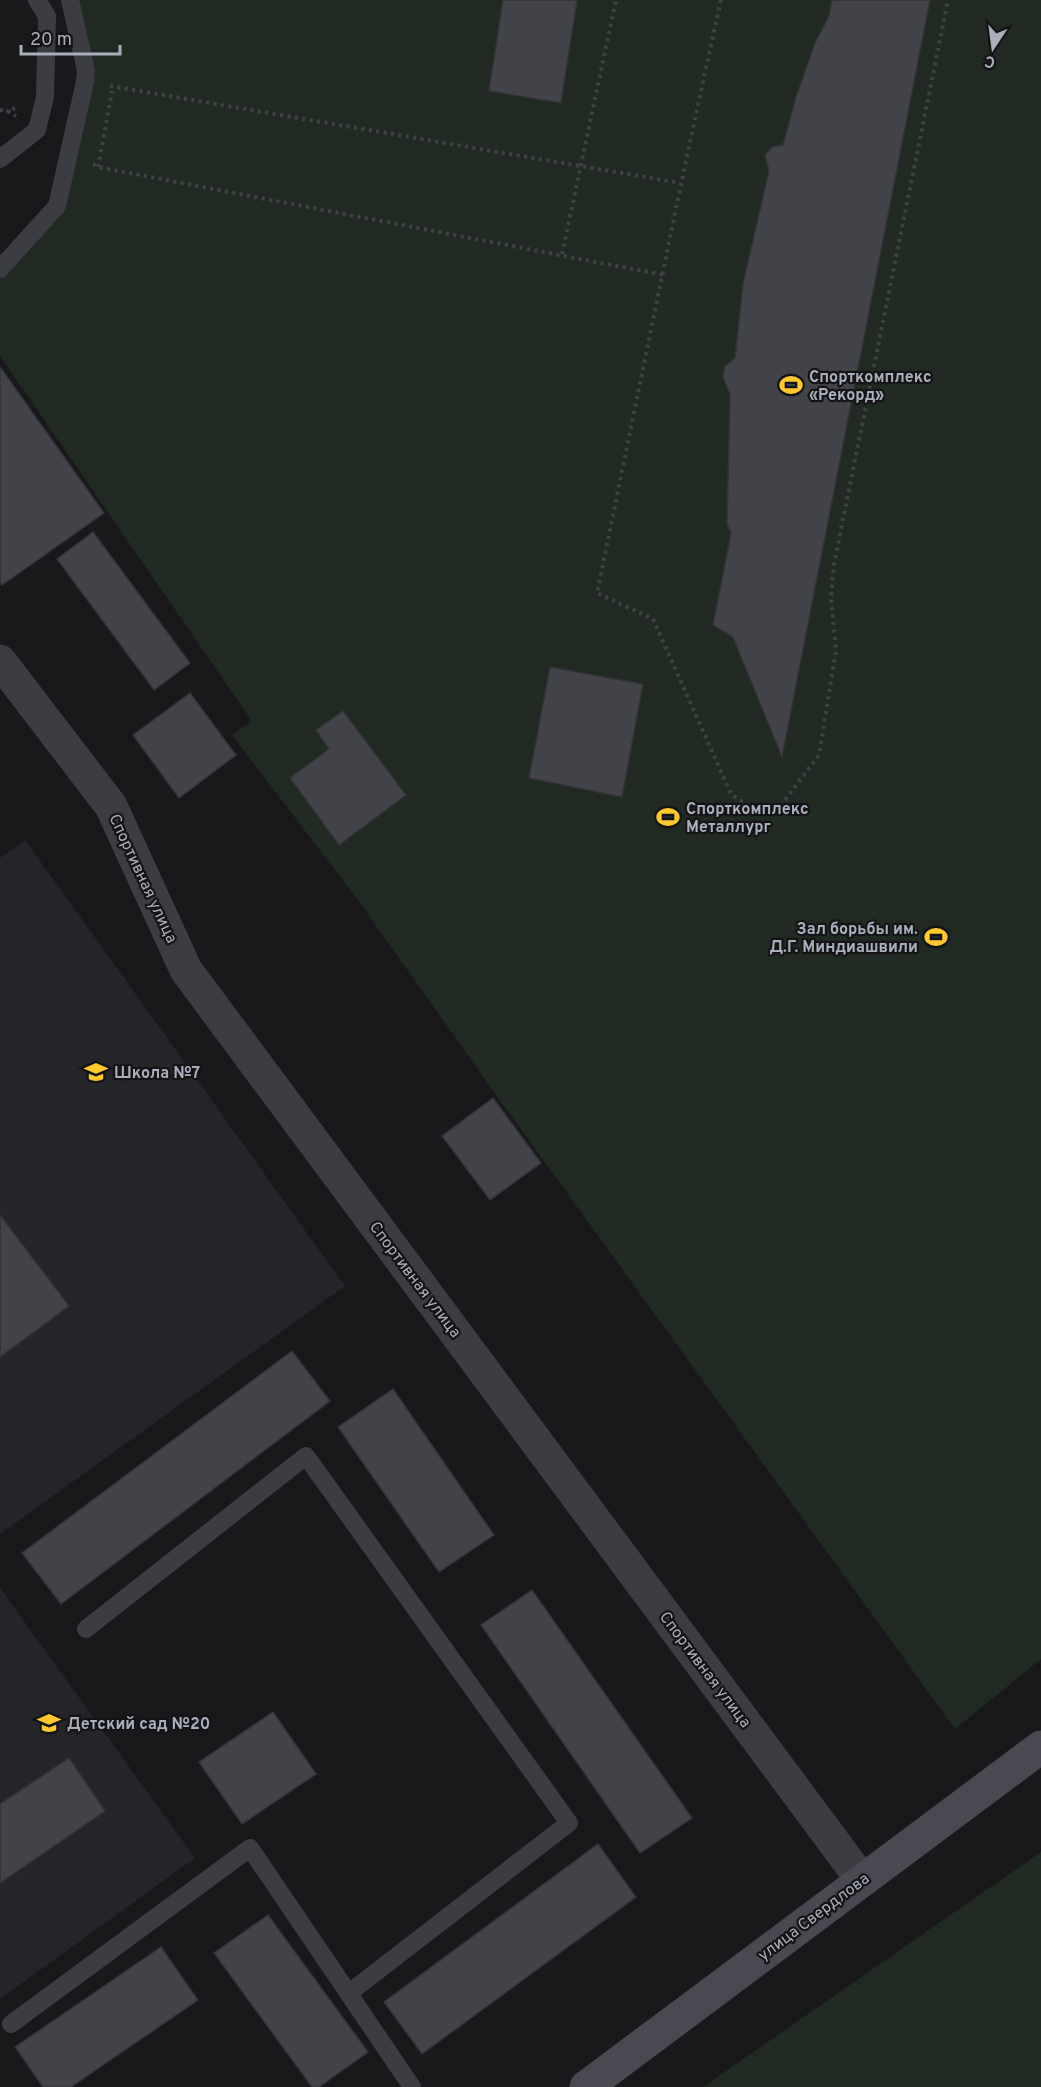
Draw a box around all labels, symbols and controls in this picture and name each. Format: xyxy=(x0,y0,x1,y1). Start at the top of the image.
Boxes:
scale bar xyxy=(21,18,120,56)
north arrow xyxy=(963,18,1023,78)
text: 20 m xyxy=(30,29,72,52)
text: С xyxy=(983,50,997,72)
place label: Спорткомплекс «Рекорд» xyxy=(809,368,932,406)
sports icon: Спорткомплекс «Рекорд» xyxy=(778,372,804,398)
place label: Спорткомплекс Металлург xyxy=(686,800,809,838)
sports icon: Спорткомплекс Металлург xyxy=(655,804,681,830)
street label: Спортивная улица xyxy=(103,811,181,947)
place label: Зал борьбы им. Д.Г. Миндиашвили xyxy=(769,920,918,958)
sports icon: Зал борьбы им. Д.Г. Миндиашвили xyxy=(923,924,949,950)
school or university icon: Школа №7 xyxy=(83,1059,109,1085)
place label: Школа №7 xyxy=(114,1064,200,1084)
street label: Спортивная улица xyxy=(364,1218,465,1342)
street label: Спортивная улица xyxy=(654,1608,755,1732)
school or university icon: Детский сад №20 xyxy=(36,1710,62,1736)
place label: Детский сад №20 xyxy=(67,1715,210,1735)
street label: улица Свердлова xyxy=(755,1869,874,1966)

